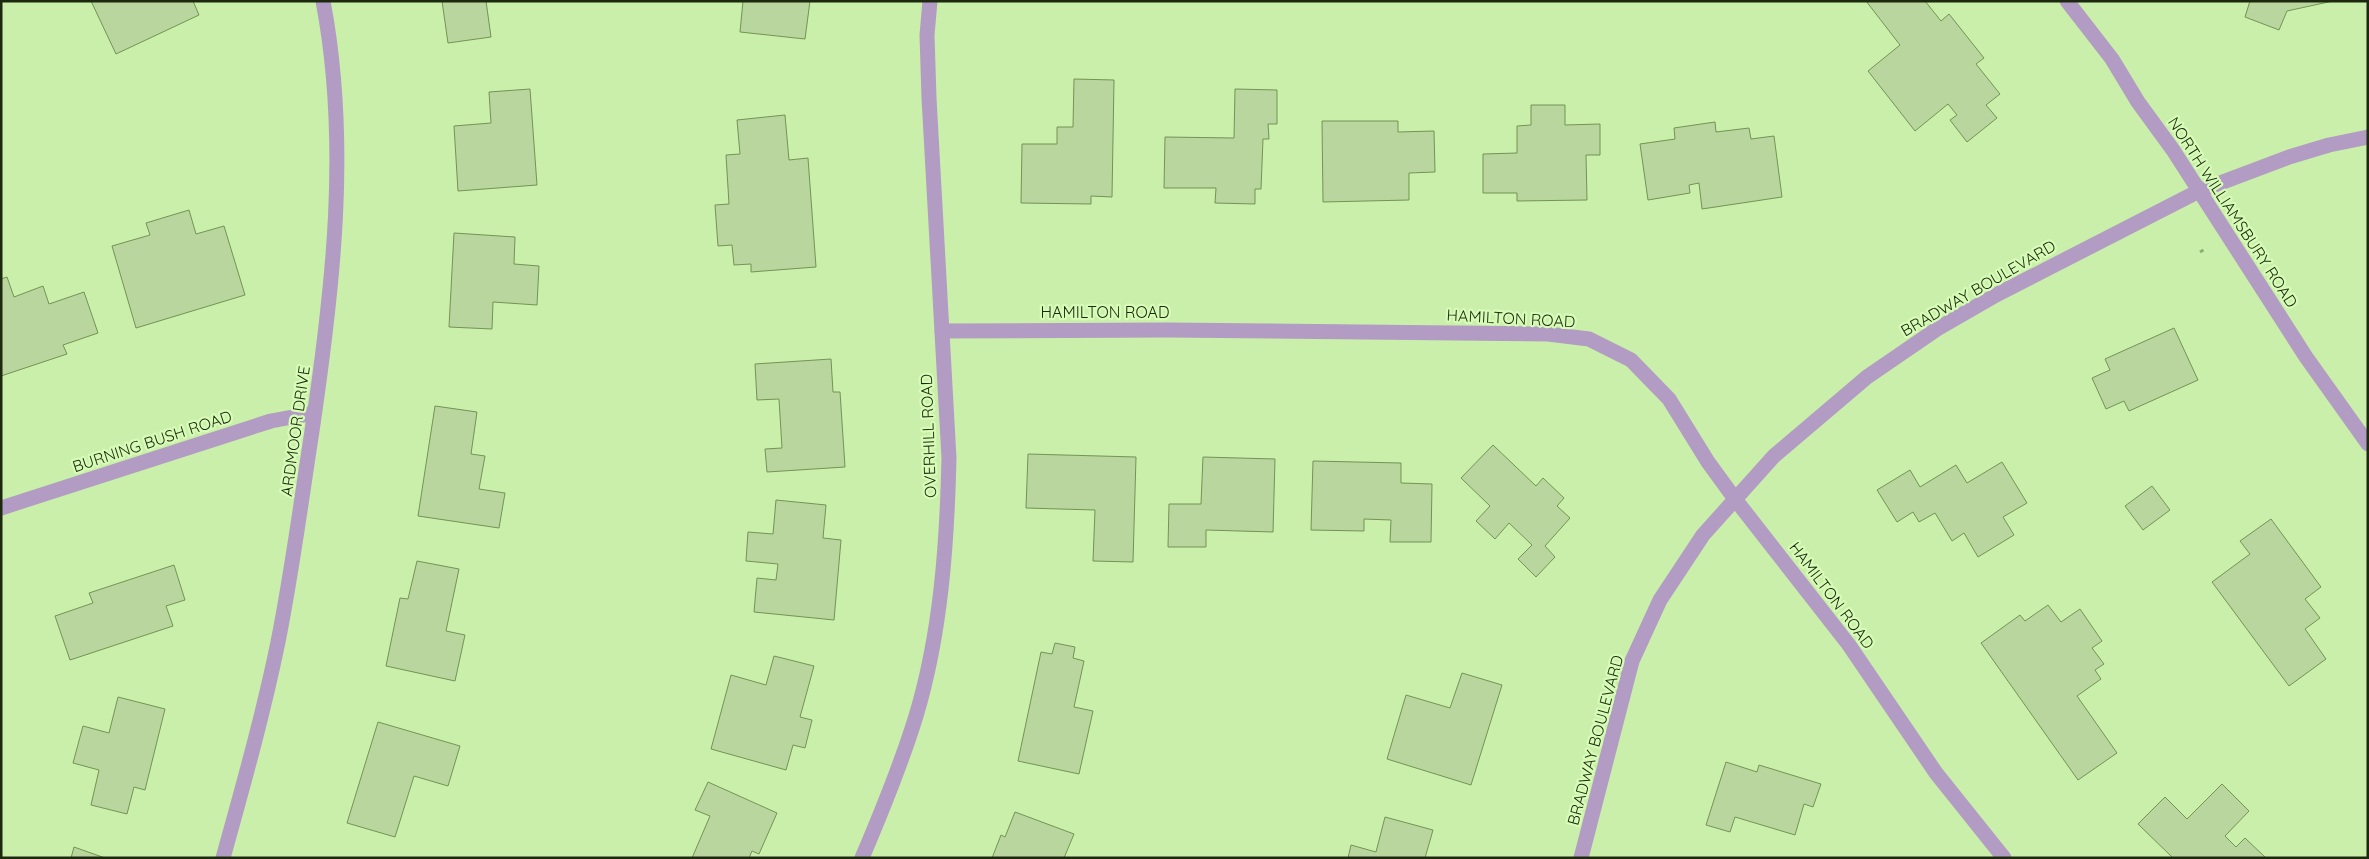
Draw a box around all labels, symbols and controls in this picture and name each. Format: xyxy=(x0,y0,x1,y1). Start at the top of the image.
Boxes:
street label: NORTH WILLIAMSBURY ROAD xyxy=(2164,113,2302,311)
street label: BRADWAY BOULEVARD xyxy=(1897,235,2059,341)
street label: HAMILTON ROAD xyxy=(1041,302,1169,322)
street label: HAMILTON ROAD xyxy=(1446,305,1576,331)
street label: ARDMOOR DRIVE xyxy=(276,365,314,497)
street label: OVERHILL ROAD xyxy=(916,374,940,498)
street label: BURNING BUSH ROAD xyxy=(70,406,234,476)
street label: HAMILTON ROAD xyxy=(1785,538,1879,652)
street label: BRADWAY BOULEVARD xyxy=(1563,653,1627,827)

